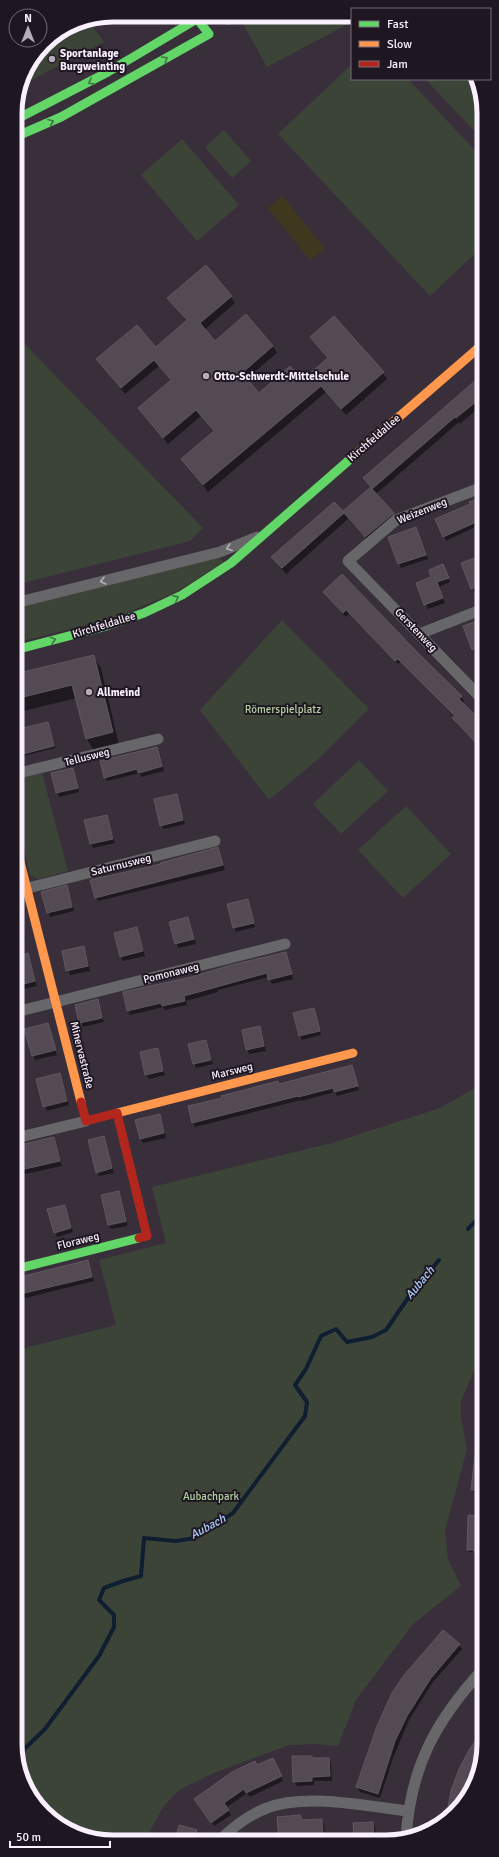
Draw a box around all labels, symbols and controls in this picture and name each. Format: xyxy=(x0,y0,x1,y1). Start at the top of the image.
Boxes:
north arrow xyxy=(8,8,48,48)
legend xyxy=(351,8,491,80)
text: N xyxy=(24,12,32,25)
text: Fast xyxy=(387,17,408,32)
text: Slow xyxy=(387,37,412,52)
place label: Sportanlage Burgweinting xyxy=(60,47,125,73)
marker: Sportanlage Burgweinting xyxy=(47,54,57,64)
one-way arrow xyxy=(161,57,168,64)
text: Jam xyxy=(387,57,408,72)
one-way arrow xyxy=(88,77,95,84)
one-way arrow xyxy=(47,118,54,126)
place label: Otto-Schwerdt-Mittelschule xyxy=(214,370,350,383)
marker: Otto-Schwerdt-Mittelschule xyxy=(201,371,211,381)
street label: Kirchfeldallee xyxy=(345,412,403,464)
street label: Weizenweg xyxy=(395,495,449,527)
one-way arrow xyxy=(226,544,233,552)
one-way arrow xyxy=(100,576,107,585)
one-way arrow xyxy=(171,595,179,603)
street label: Gerstenweg xyxy=(392,605,440,655)
street label: Kirchfeldallee xyxy=(71,609,137,641)
one-way arrow xyxy=(49,636,56,645)
place label: Allmeind xyxy=(97,686,140,699)
marker: Allmeind xyxy=(84,687,94,697)
park label: Römerspielplatz xyxy=(245,703,321,716)
street label: Tellusweg xyxy=(63,745,111,769)
street label: Saturnusweg xyxy=(90,851,153,879)
street label: Pomonaweg xyxy=(142,960,200,986)
street label: Minervastraße xyxy=(67,1020,97,1090)
street label: Marsweg xyxy=(210,1060,254,1082)
street label: Floraweg xyxy=(56,1229,101,1253)
water label: Aubach xyxy=(402,1263,438,1303)
park label: Aubachpark xyxy=(183,1490,240,1503)
water label: Aubach xyxy=(188,1511,229,1543)
scale bar xyxy=(10,1823,110,1849)
text: 50 m xyxy=(16,1830,41,1845)

